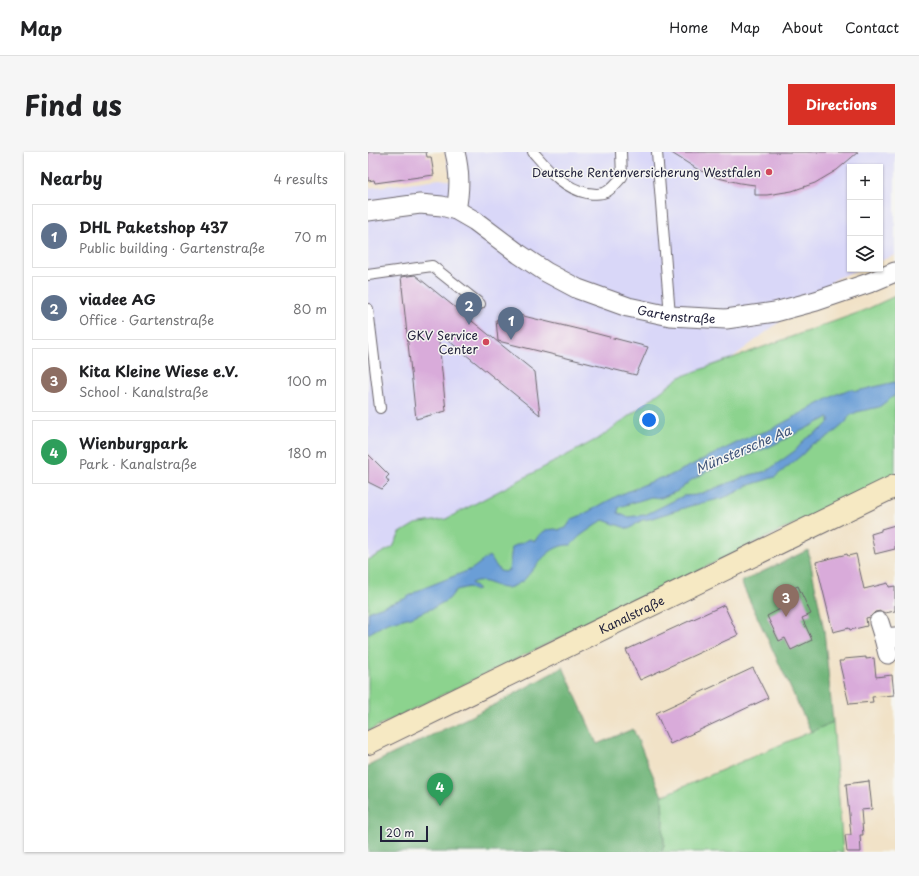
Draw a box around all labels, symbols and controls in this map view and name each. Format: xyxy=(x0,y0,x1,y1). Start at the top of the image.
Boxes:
text: Map xyxy=(20,14,62,42)
text: Home xyxy=(669,17,708,38)
text: Map xyxy=(730,17,760,38)
text: About xyxy=(782,17,823,38)
text: Contact xyxy=(845,17,899,38)
text: Find us xyxy=(24,83,122,126)
button: Directions xyxy=(788,84,895,125)
place label: Deutsche Rentenversicherung Westfalen xyxy=(532,163,761,181)
map controls xyxy=(847,164,883,272)
button: + xyxy=(847,164,883,200)
text: Nearby xyxy=(40,165,102,191)
marker: Deutsche Rentenversicherung Westfalen xyxy=(764,167,774,177)
text: 4 results xyxy=(274,169,328,188)
button: − xyxy=(847,200,883,236)
text: DHL Paketshop 437 xyxy=(79,215,228,238)
text: 1 xyxy=(51,227,57,246)
text: 70 m xyxy=(294,227,327,246)
button: layers xyxy=(847,236,883,272)
text: Public building · Gartenstraße xyxy=(79,238,265,257)
text: viadee AG xyxy=(79,287,156,310)
pin: 2 xyxy=(456,292,482,325)
text: 2 xyxy=(49,299,59,318)
text: 80 m xyxy=(293,299,327,318)
street label: Gartenstraße xyxy=(636,300,716,327)
pin: 1 xyxy=(498,307,524,340)
text: Office · Gartenstraße xyxy=(79,310,214,329)
place label: GKV Service Center xyxy=(407,326,478,358)
marker: GKV Service Center xyxy=(481,337,491,347)
text: Kita Kleine Wiese e.V. xyxy=(79,359,239,382)
text: 3 xyxy=(50,371,58,390)
text: 100 m xyxy=(287,371,327,390)
text: School · Kanalstraße xyxy=(79,382,208,401)
your location xyxy=(639,410,659,430)
water label: Münstersche Aa xyxy=(692,420,794,478)
text: Wienburgpark xyxy=(79,431,188,454)
text: 4 xyxy=(50,443,58,462)
text: 180 m xyxy=(288,443,327,462)
text: Park · Kanalstraße xyxy=(79,454,197,473)
pin: 3 xyxy=(773,584,799,617)
street label: Kanalstraße xyxy=(596,591,667,638)
pin: 4 xyxy=(427,773,453,806)
scale bar xyxy=(380,824,428,843)
text: 20 m xyxy=(386,824,414,841)

